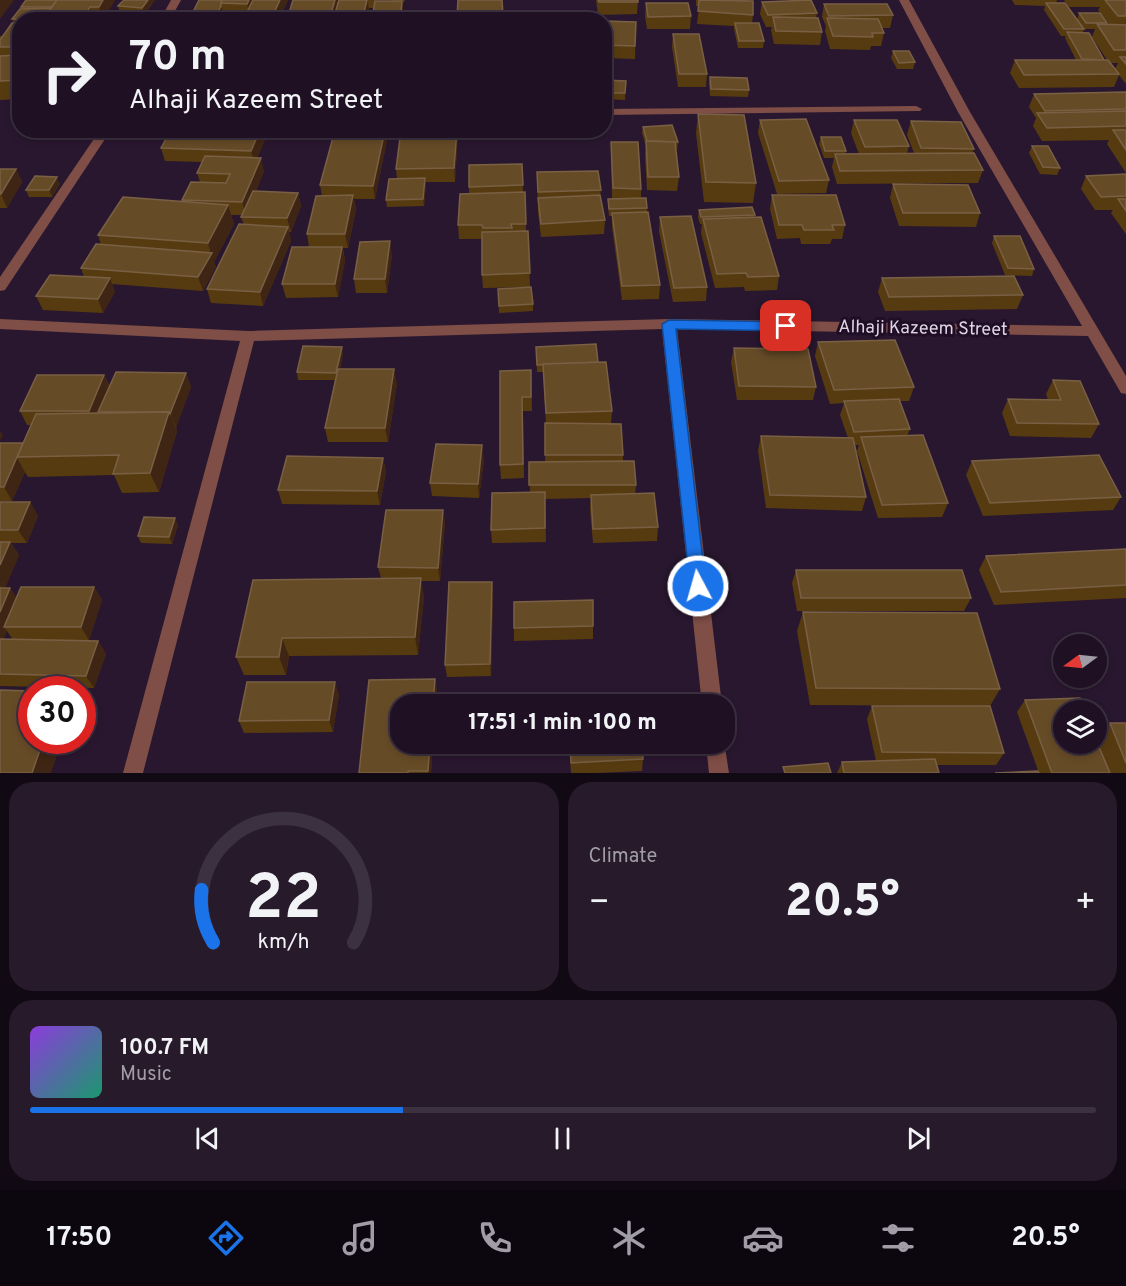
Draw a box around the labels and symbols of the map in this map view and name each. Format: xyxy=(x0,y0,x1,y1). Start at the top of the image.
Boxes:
pin xyxy=(760,300,811,351)
street label: Alhaji Kazeem Street xyxy=(838,316,1008,342)
position arrow xyxy=(666,554,730,618)
north arrow xyxy=(1053,634,1107,688)
speed limit sign: 30 xyxy=(18,676,96,754)

